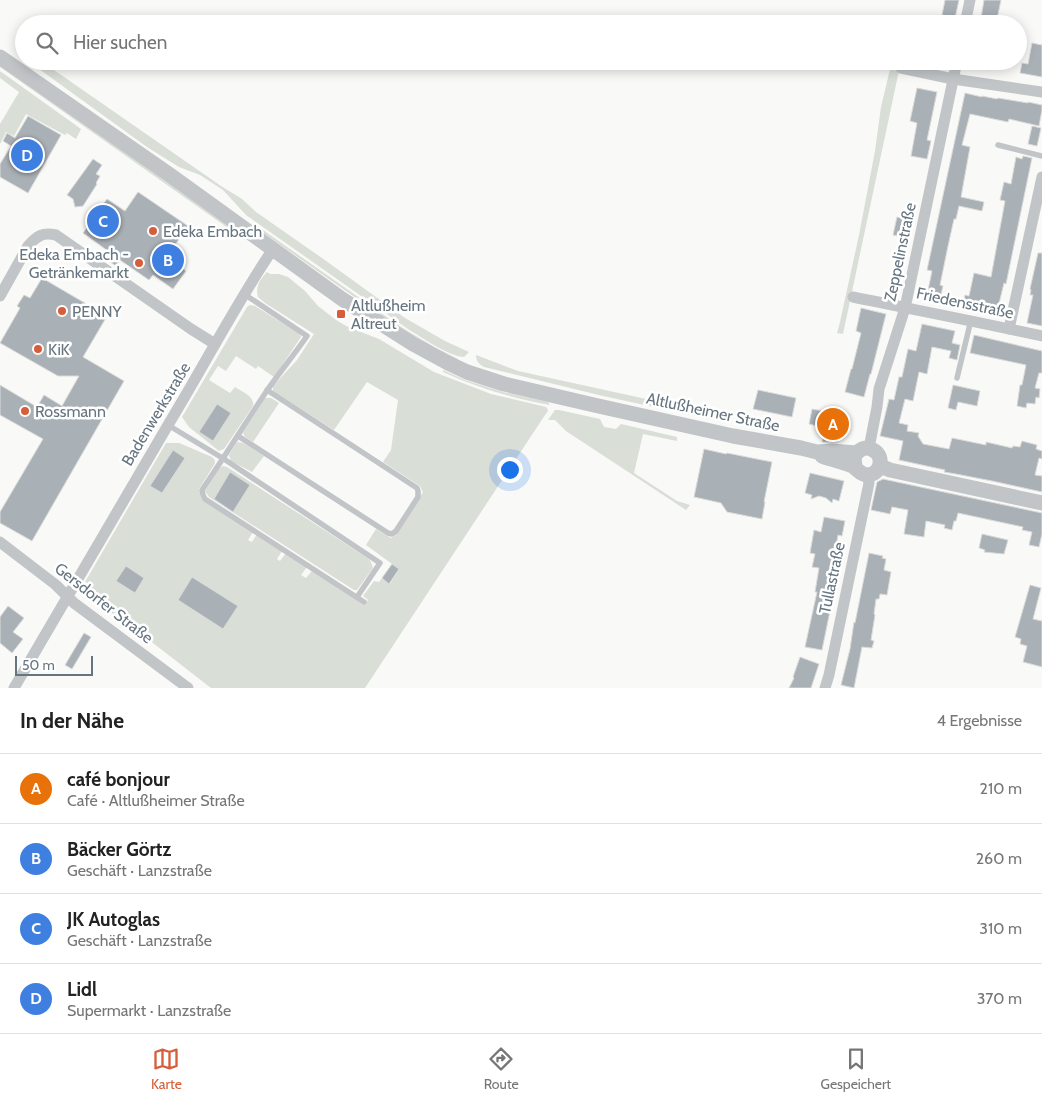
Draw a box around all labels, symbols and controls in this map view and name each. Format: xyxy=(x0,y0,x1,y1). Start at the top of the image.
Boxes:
search box xyxy=(15,15,1027,70)
icon: search xyxy=(33,29,61,57)
text: Hier suchen xyxy=(73,31,167,54)
pin: D xyxy=(11,136,43,174)
street label: Zeppelinstraße xyxy=(880,201,920,303)
pin: C xyxy=(87,202,119,240)
place label: Edeka Embach xyxy=(163,222,262,241)
marker: Edeka Embach xyxy=(147,225,159,237)
pin: B xyxy=(152,241,184,279)
place label: Edeka Embach - Getränkemarkt xyxy=(19,245,130,282)
marker: Edeka Embach - Getränkemarkt xyxy=(133,257,145,269)
street label: Friedensstraße xyxy=(915,283,1015,323)
place label: Altlußheim Altreut xyxy=(351,296,426,333)
place label: PENNY xyxy=(72,302,123,321)
marker: PENNY xyxy=(56,305,68,317)
marker: Altlußheim Altreut xyxy=(335,308,347,320)
place label: KiK xyxy=(48,340,70,359)
marker: KiK xyxy=(32,343,44,355)
street label: Badenwerkstraße xyxy=(118,359,194,469)
street label: Altlußheimer Straße xyxy=(645,389,781,435)
place label: Rossmann xyxy=(35,402,106,421)
marker: Rossmann xyxy=(19,405,31,417)
pin: A xyxy=(817,405,849,443)
your location xyxy=(497,457,523,483)
street label: Tullastraße xyxy=(815,540,849,616)
street label: Gersdorfer Straße xyxy=(51,559,157,647)
scale bar xyxy=(15,653,92,676)
text: 50 m xyxy=(22,656,55,674)
text: In der Nähe xyxy=(20,708,124,733)
text: 4 Ergebnisse xyxy=(937,711,1022,730)
text: café bonjour xyxy=(67,768,170,791)
text: A xyxy=(31,779,41,798)
text: 210 m xyxy=(980,779,1022,798)
text: Café · Altlußheimer Straße xyxy=(67,791,245,810)
text: Bäcker Görtz xyxy=(67,838,171,861)
text: B xyxy=(31,849,41,868)
text: 260 m xyxy=(976,849,1022,868)
text: Geschäft · Lanzstraße xyxy=(67,861,212,880)
text: JK Autoglas xyxy=(67,908,160,931)
text: C xyxy=(31,919,41,938)
text: 310 m xyxy=(979,919,1022,938)
text: Geschäft · Lanzstraße xyxy=(67,931,212,950)
text: Lidl xyxy=(67,978,97,1001)
text: D xyxy=(30,989,42,1008)
text: 370 m xyxy=(977,989,1022,1008)
text: Supermarkt · Lanzstraße xyxy=(67,1001,231,1020)
tab: Karte xyxy=(151,1045,182,1093)
tab: Route xyxy=(484,1045,519,1093)
tab: Gespeichert xyxy=(821,1045,891,1093)

